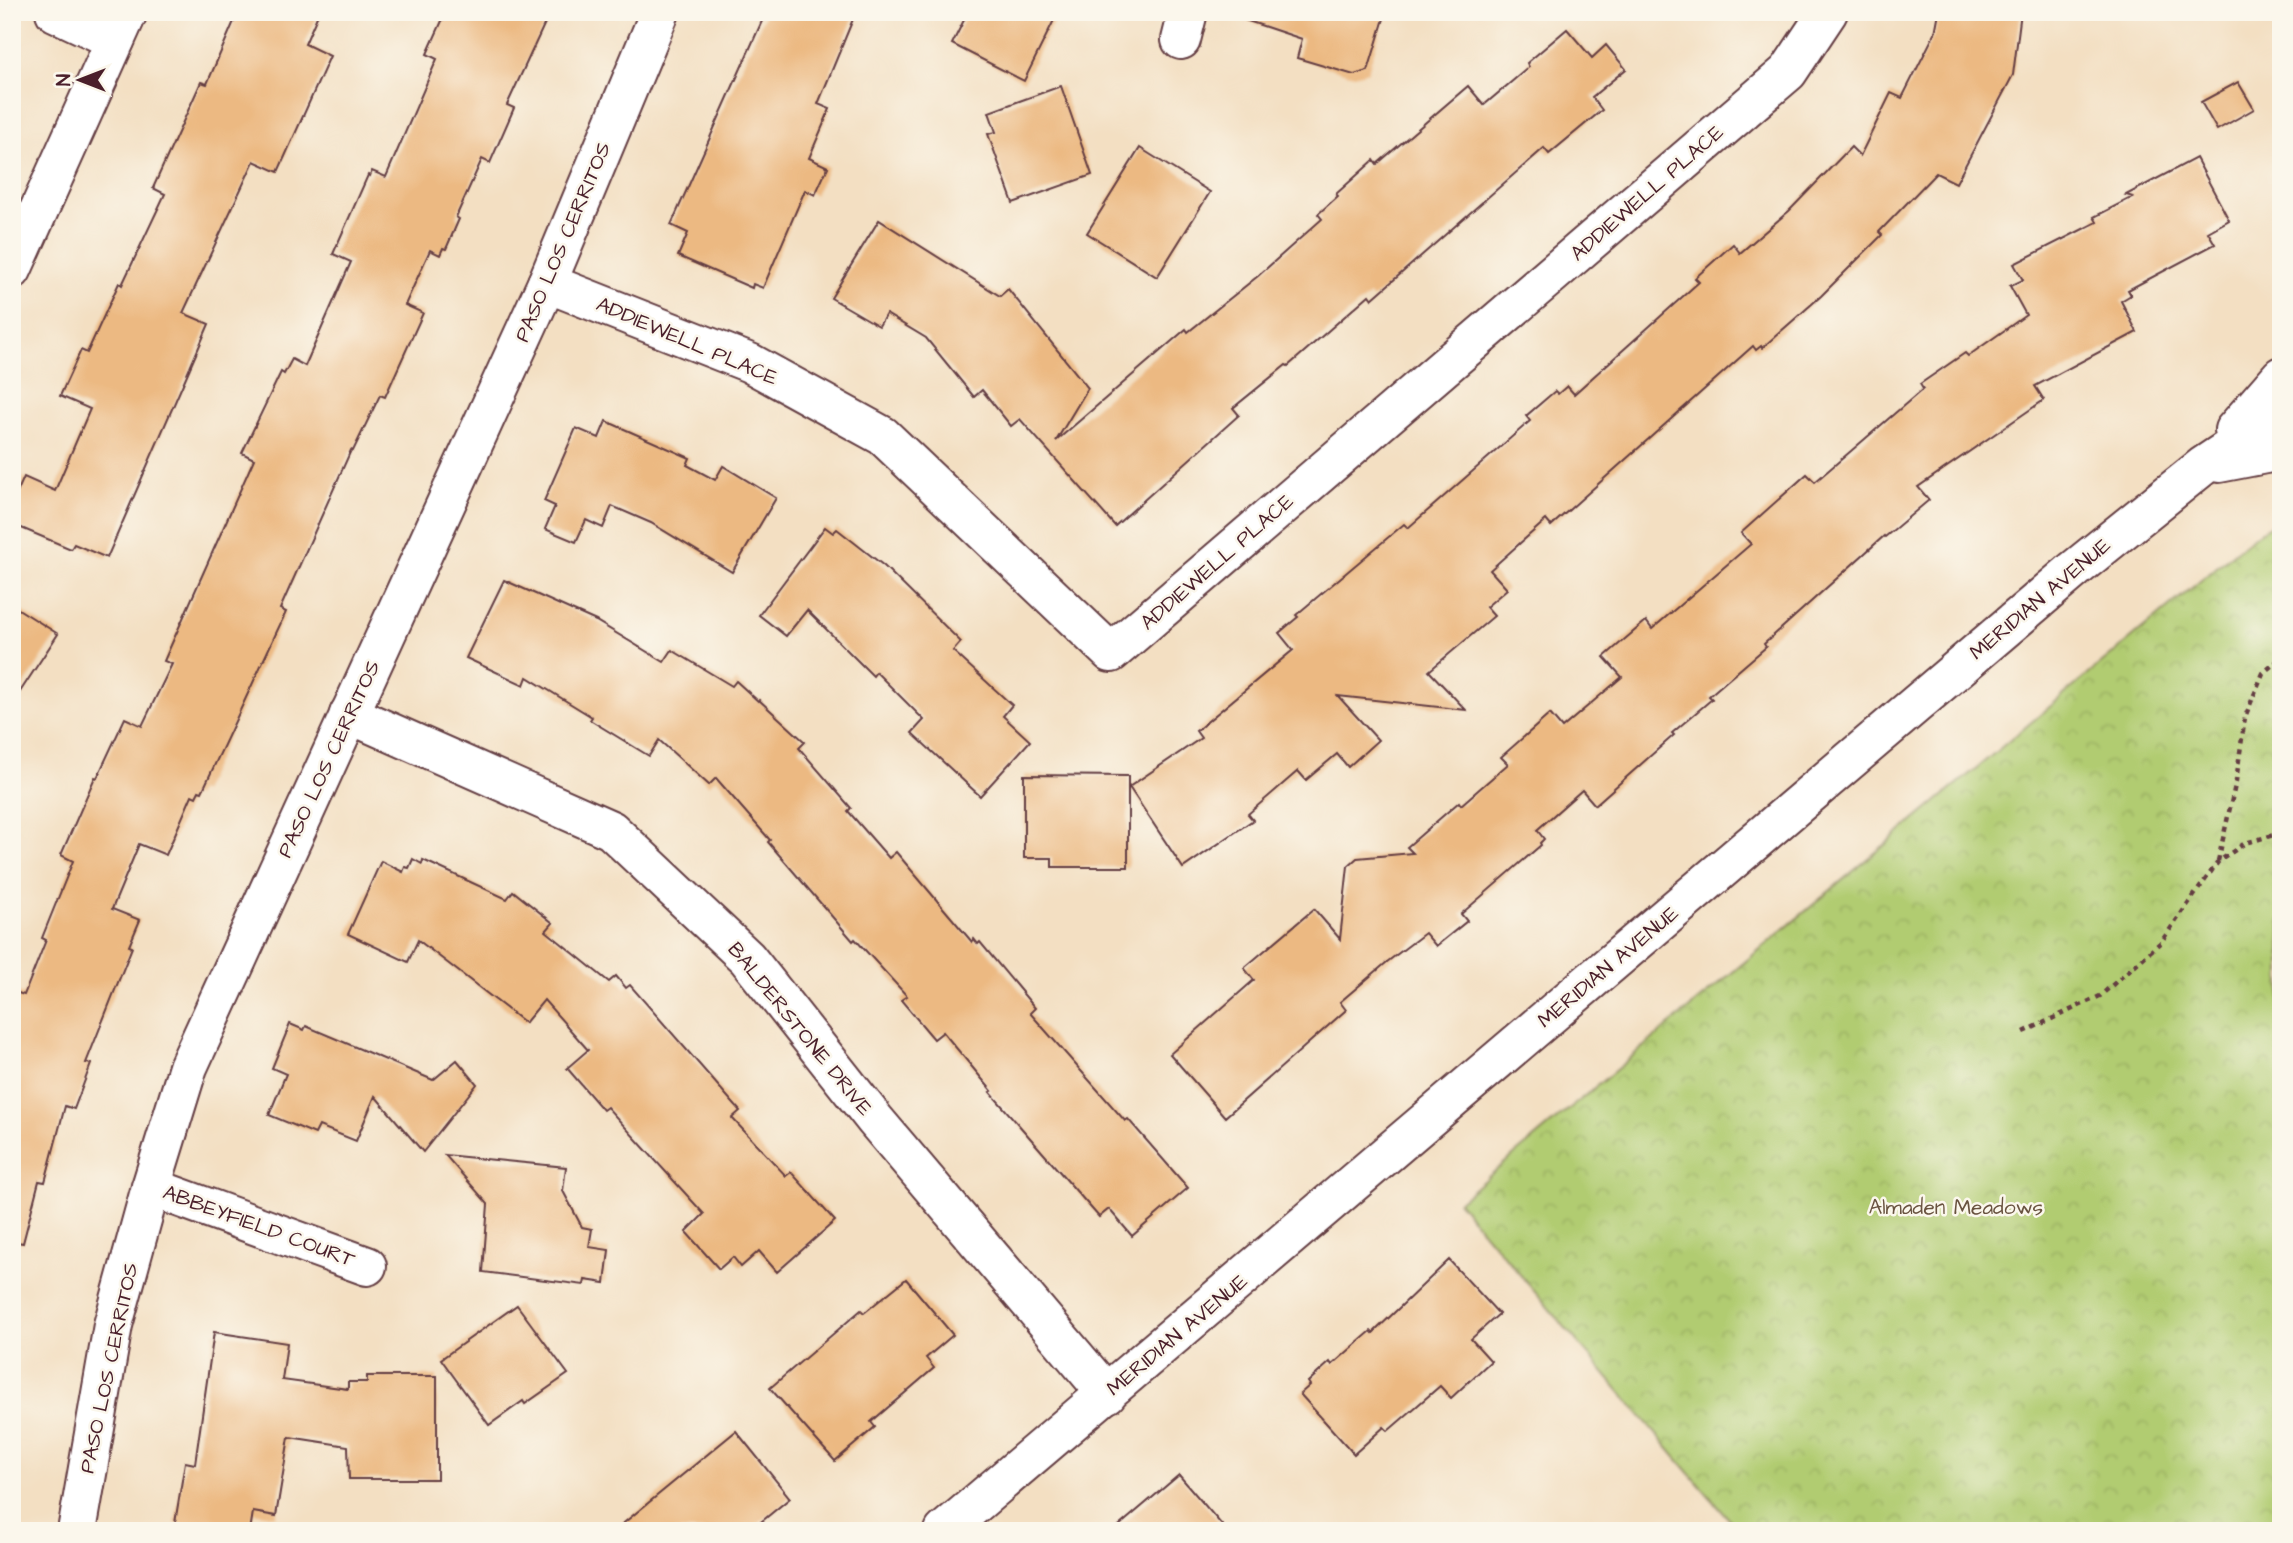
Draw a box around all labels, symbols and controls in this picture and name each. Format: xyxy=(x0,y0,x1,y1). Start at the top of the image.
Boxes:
north arrow xyxy=(46,46,116,116)
text: N xyxy=(51,74,78,86)
street label: ADDIEWELL PLACE xyxy=(1564,118,1730,268)
street label: PASO LOS CERRITOS xyxy=(508,138,618,346)
street label: ADDIEWELL PLACE xyxy=(592,290,783,393)
street label: ADDIEWELL PLACE xyxy=(1134,487,1300,637)
street label: MERIDIAN AVENUE xyxy=(1963,531,2117,667)
street label: PASO LOS CERRITOS xyxy=(271,656,387,862)
street label: MERIDIAN AVENUE xyxy=(1531,899,1685,1035)
street label: BALDERSTONE DRIVE xyxy=(721,936,880,1122)
street label: ABBEYFIELD COURT xyxy=(159,1178,360,1275)
park label: Almaden Meadows xyxy=(1869,1193,2043,1222)
street label: PASO LOS CERRITOS xyxy=(73,1260,145,1476)
street label: MERIDIAN AVENUE xyxy=(1100,1267,1254,1403)

